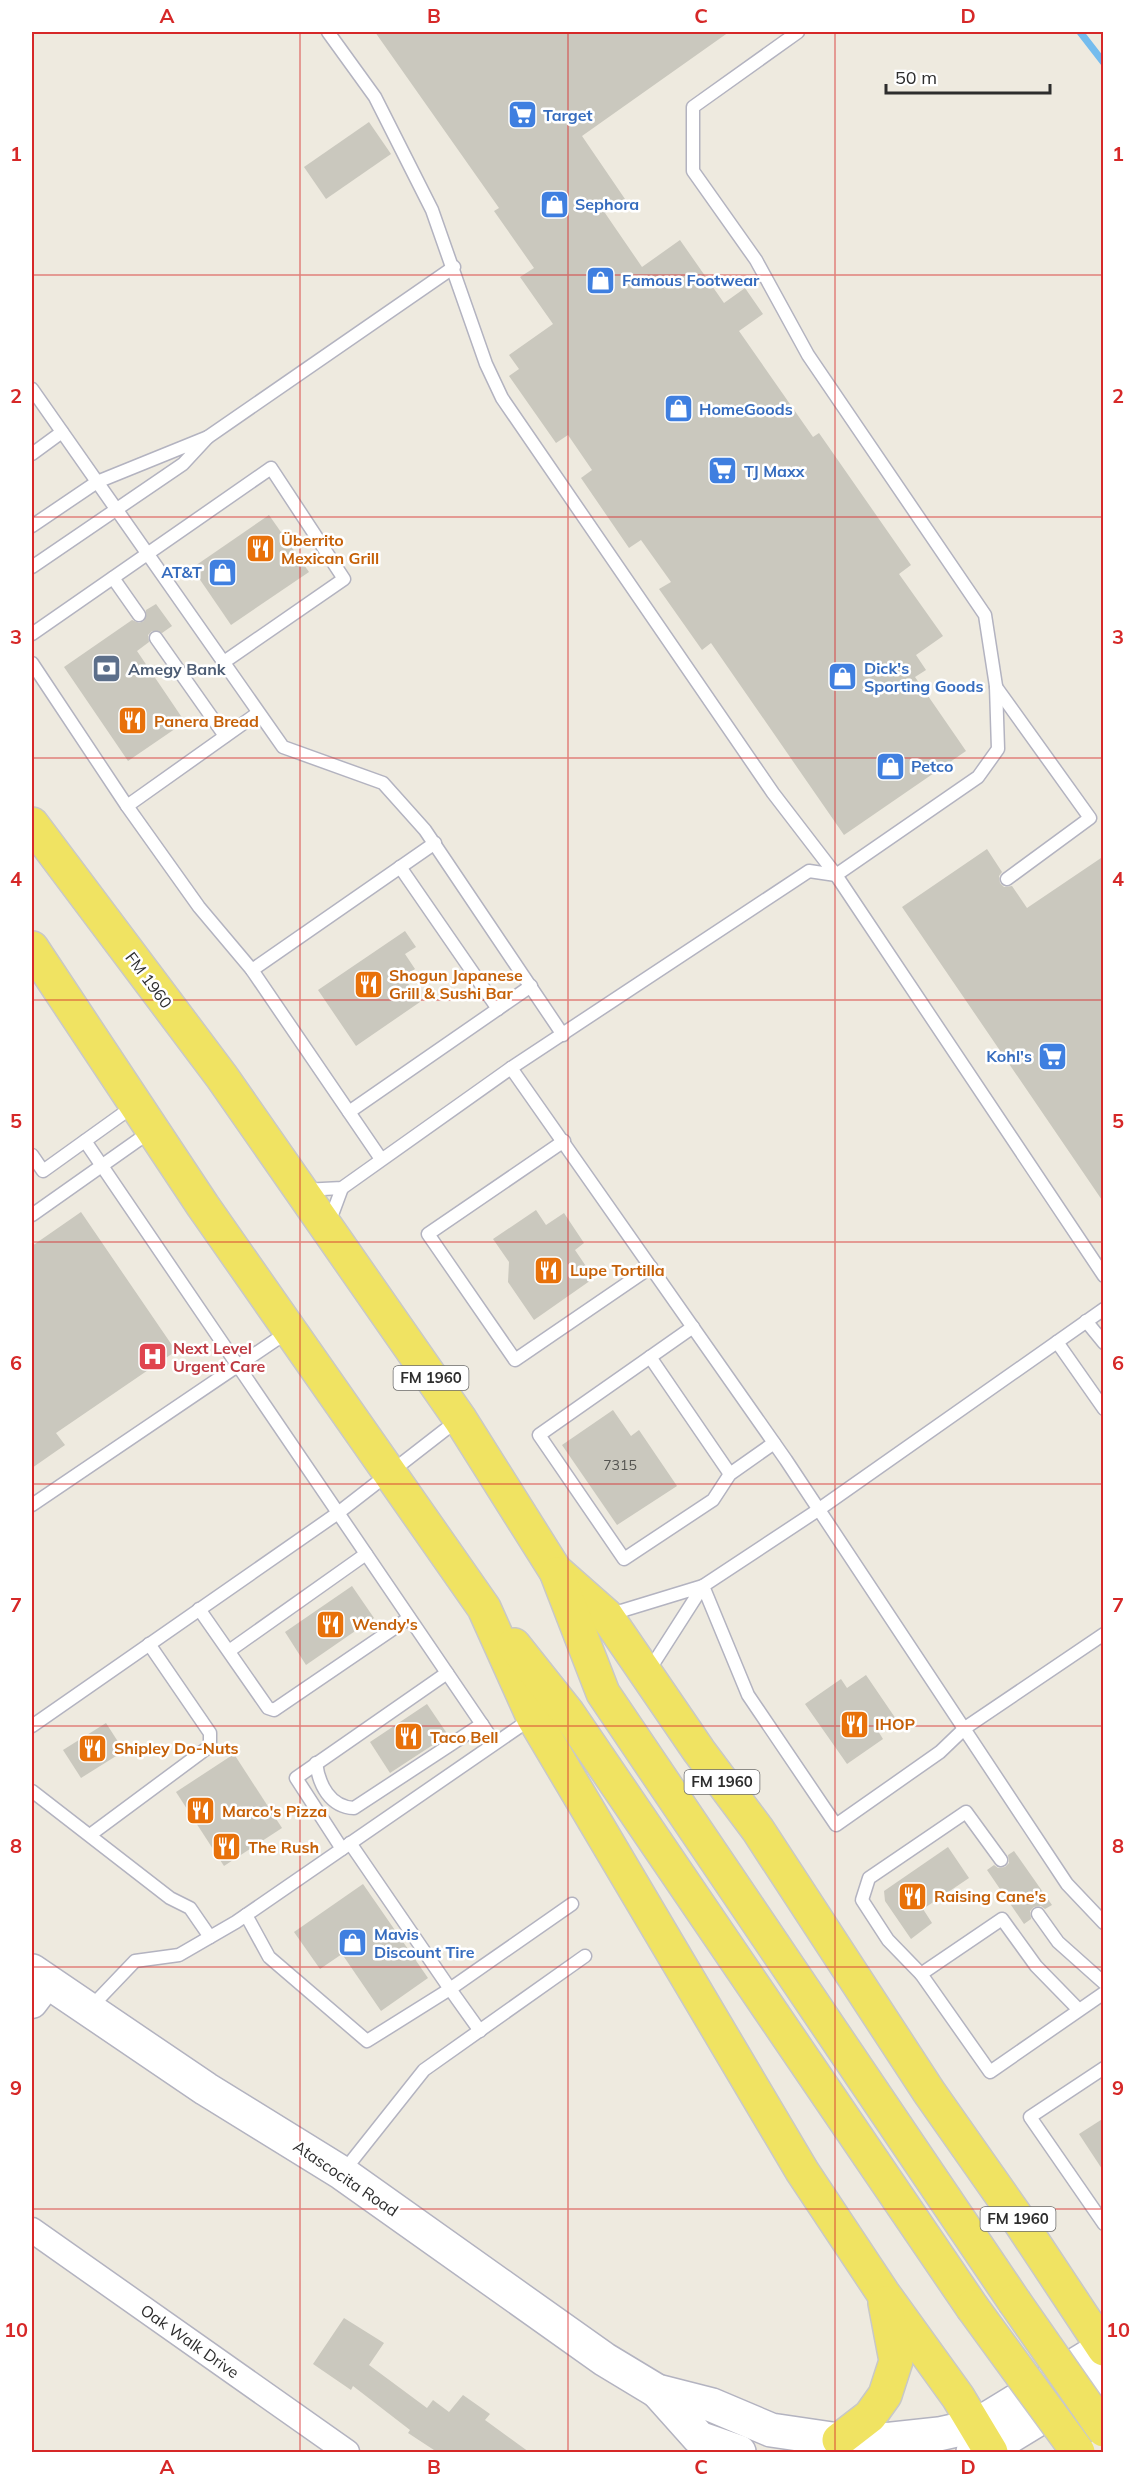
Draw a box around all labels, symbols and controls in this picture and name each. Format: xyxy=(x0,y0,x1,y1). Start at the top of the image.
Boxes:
text: A xyxy=(160,3,175,28)
text: B xyxy=(427,3,441,28)
text: C xyxy=(694,3,708,28)
text: D xyxy=(960,3,976,28)
scale bar xyxy=(886,57,1050,95)
text: 50 m xyxy=(895,66,937,89)
supermarket icon: Target xyxy=(506,99,538,131)
place label: Target xyxy=(543,105,593,125)
text: 1 xyxy=(10,141,22,166)
text: 1 xyxy=(1112,141,1124,166)
shop icon: Sephora xyxy=(538,188,570,220)
place label: Sephora xyxy=(575,194,639,214)
shop icon: Famous Footwear xyxy=(585,264,617,296)
place label: Famous Footwear xyxy=(622,270,760,290)
text: 2 xyxy=(10,383,22,408)
text: 2 xyxy=(1112,383,1124,408)
shop icon: HomeGoods xyxy=(662,393,694,425)
place label: HomeGoods xyxy=(699,399,793,419)
supermarket icon: TJ Maxx xyxy=(707,455,739,487)
place label: TJ Maxx xyxy=(744,461,805,481)
place label: Überrito Mexican Grill xyxy=(281,530,379,568)
restaurant icon: Überrito Mexican Grill xyxy=(244,533,276,565)
shop icon: AT&T xyxy=(207,556,239,588)
place label: AT&T xyxy=(161,562,202,582)
text: 3 xyxy=(10,624,22,649)
text: 3 xyxy=(1112,624,1124,649)
bank icon: Amegy Bank xyxy=(91,653,123,685)
place label: Dick's Sporting Goods xyxy=(864,658,983,696)
place label: Amegy Bank xyxy=(128,659,227,679)
shop icon: Dick's Sporting Goods xyxy=(827,661,859,693)
restaurant icon: Panera Bread xyxy=(117,705,149,737)
place label: Panera Bread xyxy=(154,711,259,731)
shop icon: Petco xyxy=(874,750,906,782)
place label: Petco xyxy=(911,756,953,776)
text: 4 xyxy=(10,866,22,891)
text: 4 xyxy=(1112,866,1124,891)
street label: FM 1960 xyxy=(121,948,177,1012)
place label: Shogun Japanese Grill & Sushi Bar xyxy=(389,965,523,1003)
restaurant icon: Shogun Japanese Grill & Sushi Bar xyxy=(352,968,384,1000)
supermarket icon: Kohl's xyxy=(1037,1040,1069,1072)
place label: Kohl's xyxy=(986,1046,1032,1066)
text: 5 xyxy=(10,1108,22,1133)
text: 5 xyxy=(1112,1108,1124,1133)
restaurant icon: Lupe Tortilla xyxy=(533,1254,565,1286)
place label: Lupe Tortilla xyxy=(570,1260,665,1280)
place label: Next Level Urgent Care xyxy=(173,1338,266,1376)
hospital icon: Next Level Urgent Care xyxy=(136,1341,168,1373)
text: 6 xyxy=(10,1350,22,1375)
text: 6 xyxy=(1112,1350,1124,1375)
road number: FM 1960 xyxy=(394,1366,468,1390)
house number: 7315 xyxy=(603,1456,637,1474)
text: 7 xyxy=(10,1592,22,1617)
text: 7 xyxy=(1112,1592,1124,1617)
restaurant icon: Wendy's xyxy=(315,1608,347,1640)
place label: Wendy's xyxy=(352,1614,418,1634)
restaurant icon: IHOP xyxy=(838,1708,870,1740)
place label: IHOP xyxy=(875,1714,916,1734)
restaurant icon: Taco Bell xyxy=(393,1721,425,1753)
place label: Taco Bell xyxy=(430,1727,499,1747)
restaurant icon: Shipley Do-Nuts xyxy=(77,1732,109,1764)
place label: Shipley Do-Nuts xyxy=(114,1738,239,1758)
road number: FM 1960 xyxy=(684,1770,760,1794)
restaurant icon: Marco's Pizza xyxy=(185,1795,217,1827)
place label: Marco's Pizza xyxy=(222,1801,327,1821)
restaurant icon: The Rush xyxy=(211,1831,243,1863)
text: 8 xyxy=(10,1833,22,1858)
text: 8 xyxy=(1112,1833,1124,1858)
place label: The Rush xyxy=(248,1837,319,1857)
restaurant icon: Raising Cane's xyxy=(897,1880,929,1912)
place label: Raising Cane's xyxy=(934,1886,1046,1906)
place label: Mavis Discount Tire xyxy=(374,1924,475,1962)
shop icon: Mavis Discount Tire xyxy=(337,1927,369,1959)
text: 9 xyxy=(10,2075,22,2100)
text: 9 xyxy=(1112,2075,1124,2100)
street label: Atascocita Road xyxy=(290,2136,402,2220)
road number: FM 1960 xyxy=(980,2207,1056,2231)
street label: Oak Walk Drive xyxy=(137,2300,243,2382)
text: 10 xyxy=(4,2317,28,2342)
text: 10 xyxy=(1106,2317,1130,2342)
text: A xyxy=(160,2454,175,2479)
text: B xyxy=(427,2454,441,2479)
text: C xyxy=(694,2454,708,2479)
text: D xyxy=(960,2454,976,2479)

